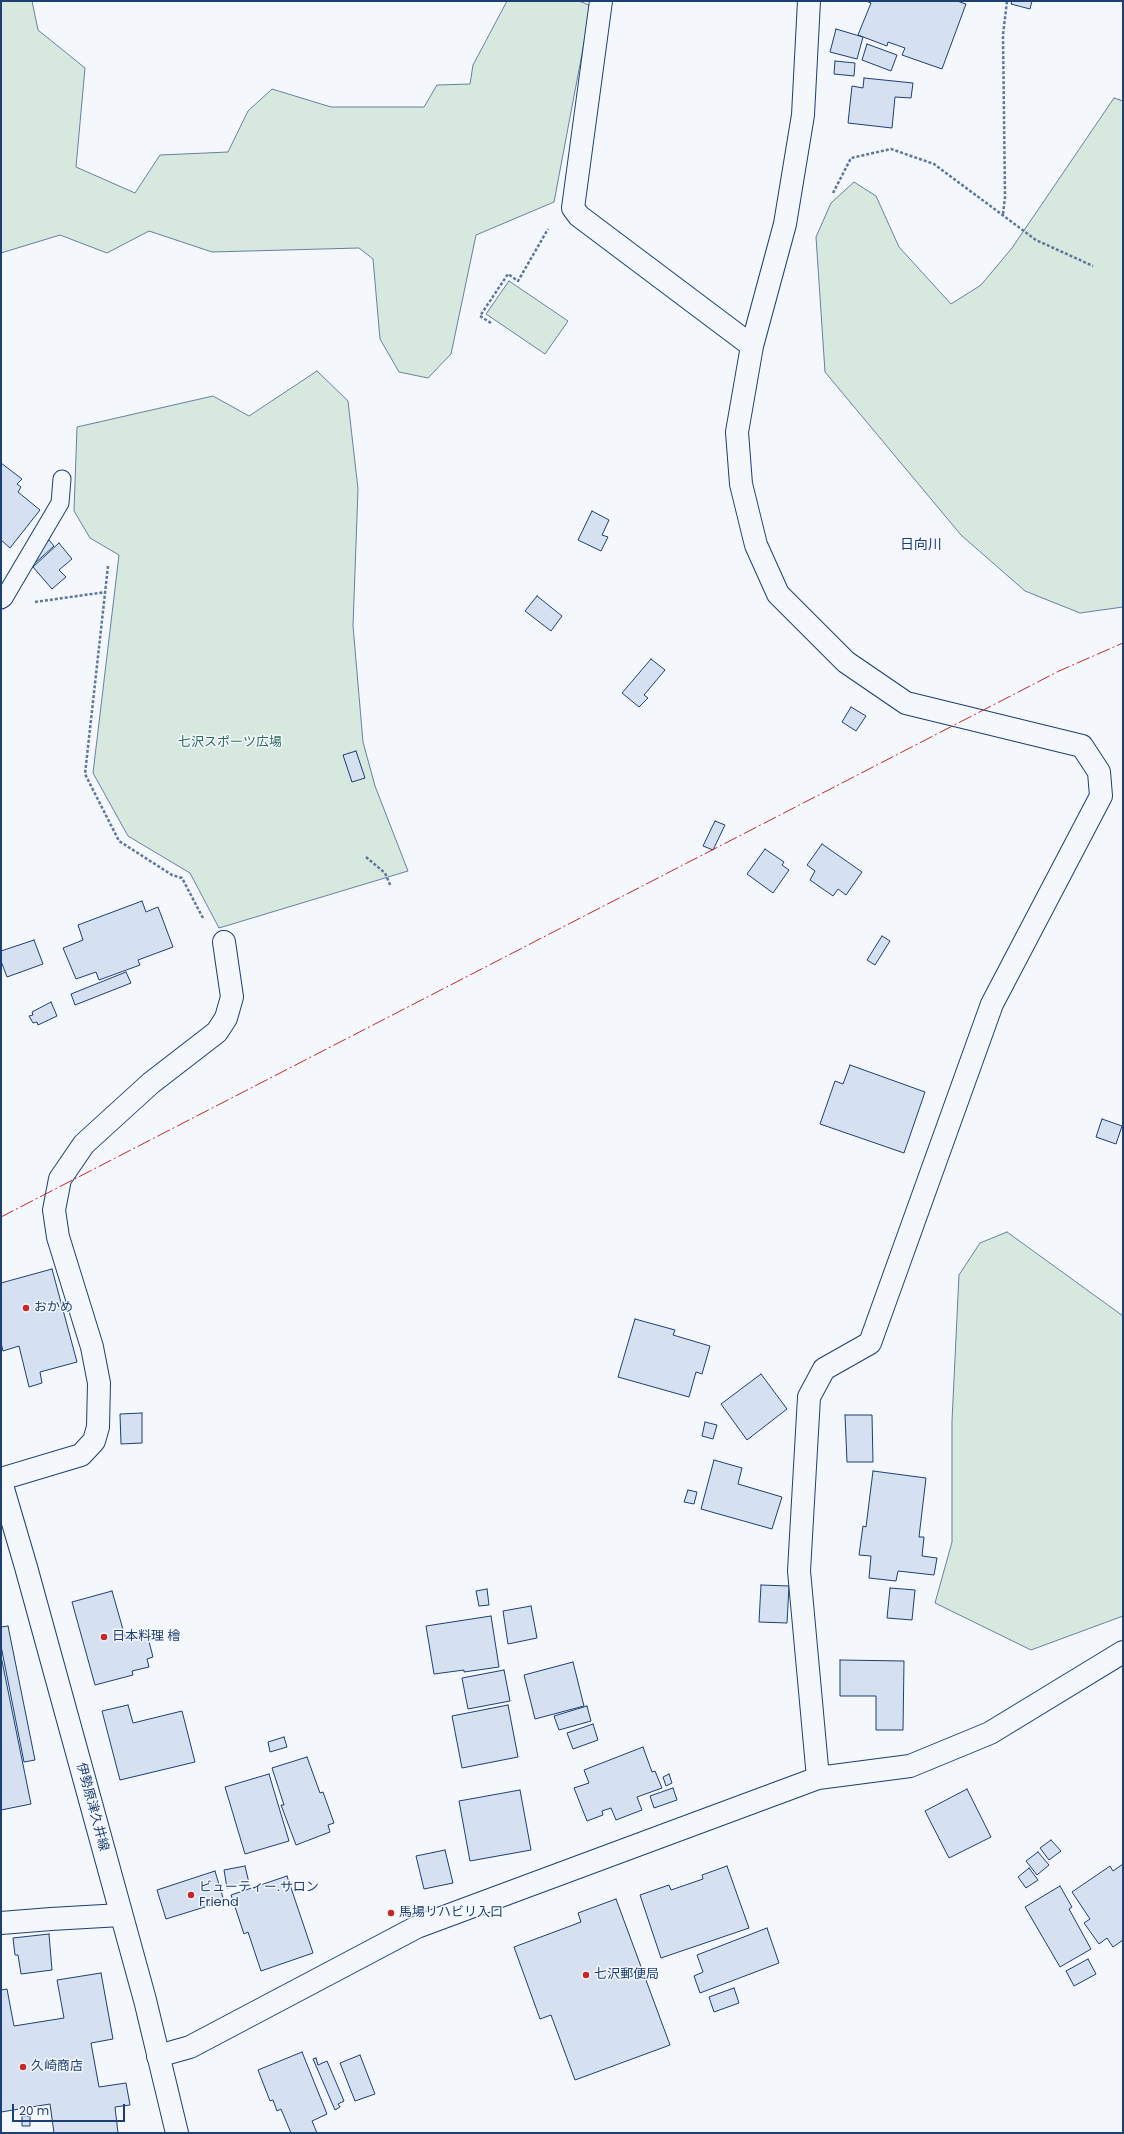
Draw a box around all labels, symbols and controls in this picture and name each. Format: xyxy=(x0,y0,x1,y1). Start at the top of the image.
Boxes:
district label: 日向川 xyxy=(900,537,942,553)
park label: 七沢スポーツ広場 xyxy=(178,735,282,751)
place label: おかめ xyxy=(34,1300,73,1316)
marker: おかめ xyxy=(21,1303,31,1313)
place label: 日本料理 檜 xyxy=(112,1629,180,1645)
marker: 日本料理 檜 xyxy=(99,1632,109,1642)
street label: 伊勢原津久井線 xyxy=(73,1761,111,1853)
place label: ビューティー.サロン Friend xyxy=(199,1880,319,1911)
marker: ビューティー.サロン Friend xyxy=(186,1890,196,1900)
place label: 馬場リハビリ入口 xyxy=(399,1905,503,1921)
marker: 馬場リハビリ入口 xyxy=(386,1908,396,1918)
place label: 七沢郵便局 xyxy=(594,1967,659,1983)
marker: 七沢郵便局 xyxy=(581,1970,591,1980)
place label: 久崎商店 xyxy=(31,2059,83,2075)
marker: 久崎商店 xyxy=(18,2062,28,2072)
scale bar xyxy=(14,2096,127,2122)
text: 20 m xyxy=(19,2102,49,2119)

